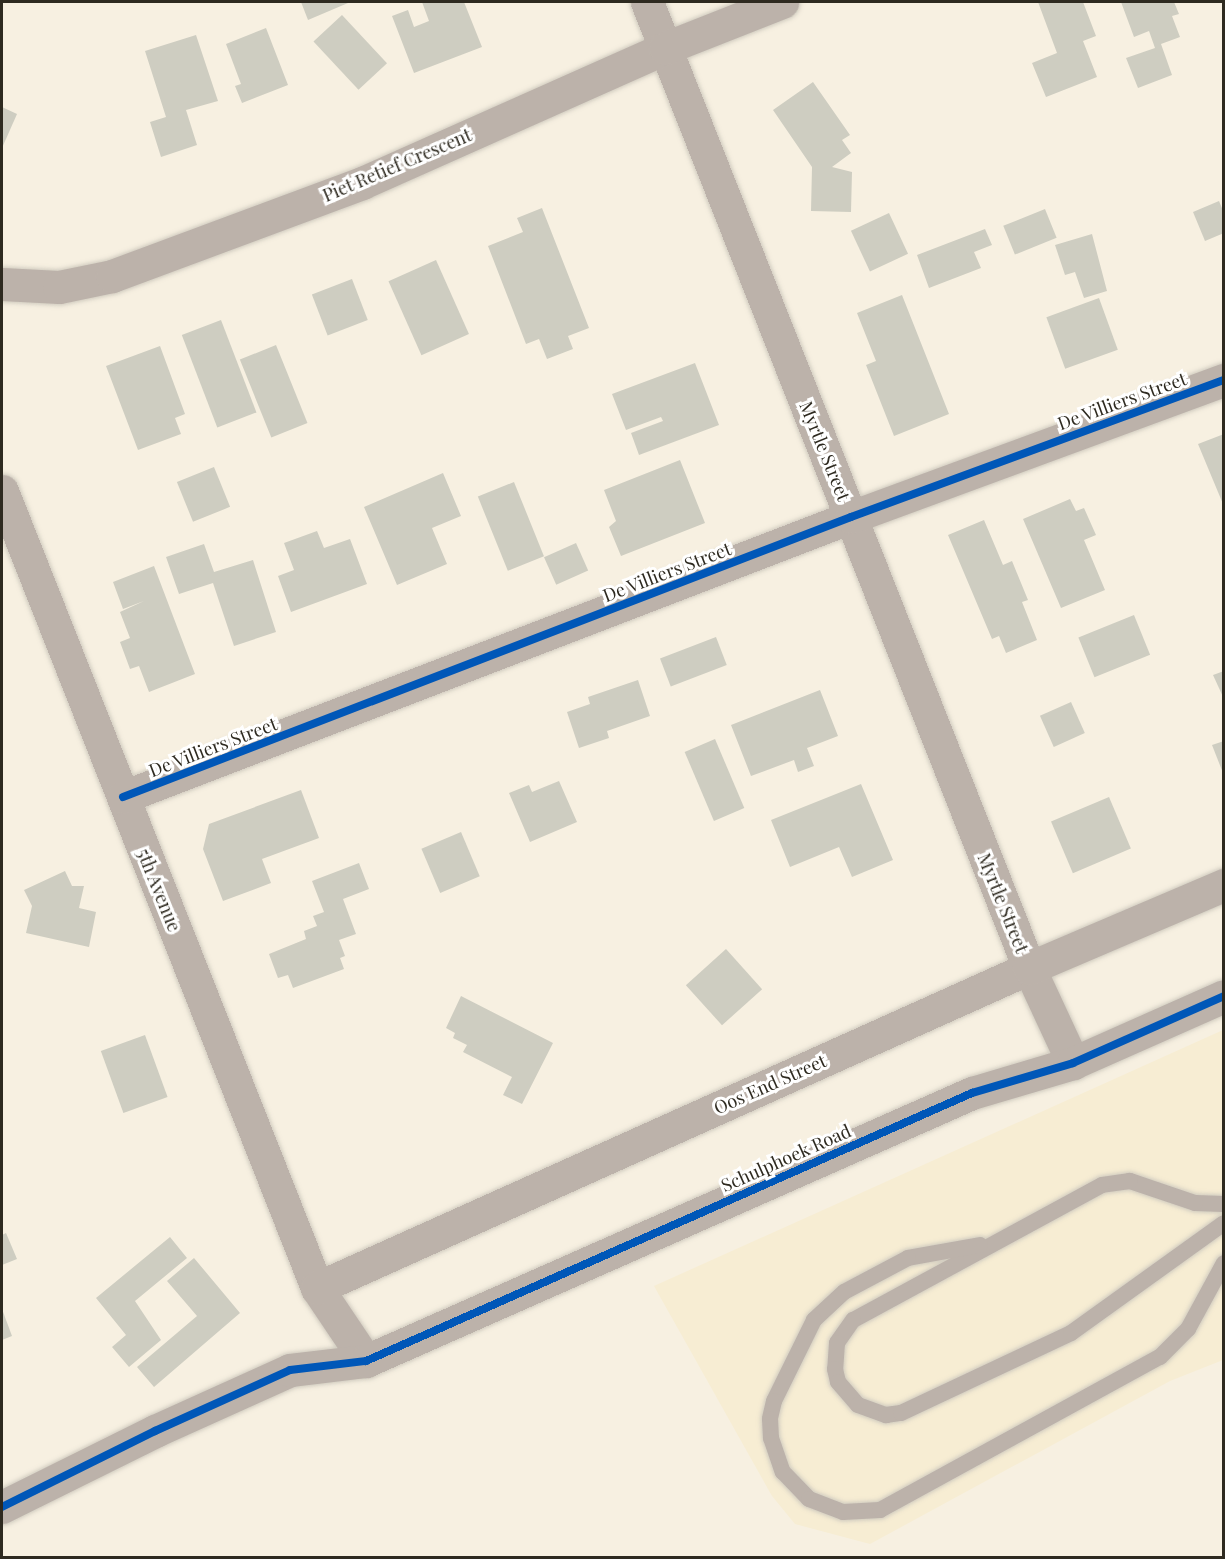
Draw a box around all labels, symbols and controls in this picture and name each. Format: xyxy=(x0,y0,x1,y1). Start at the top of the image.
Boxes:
street label: Piet Retief Crescent xyxy=(319,124,475,206)
street label: De Villiers Street xyxy=(1054,368,1190,434)
street label: Myrtle Street xyxy=(795,398,855,504)
street label: De Villiers Street xyxy=(600,538,734,606)
street label: De Villiers Street xyxy=(146,713,280,781)
street label: 5th Avenue xyxy=(132,845,186,935)
street label: Myrtle Street xyxy=(973,850,1033,956)
street label: Oos End Street xyxy=(710,1050,830,1118)
street label: Schulphoek Road xyxy=(718,1120,854,1196)

